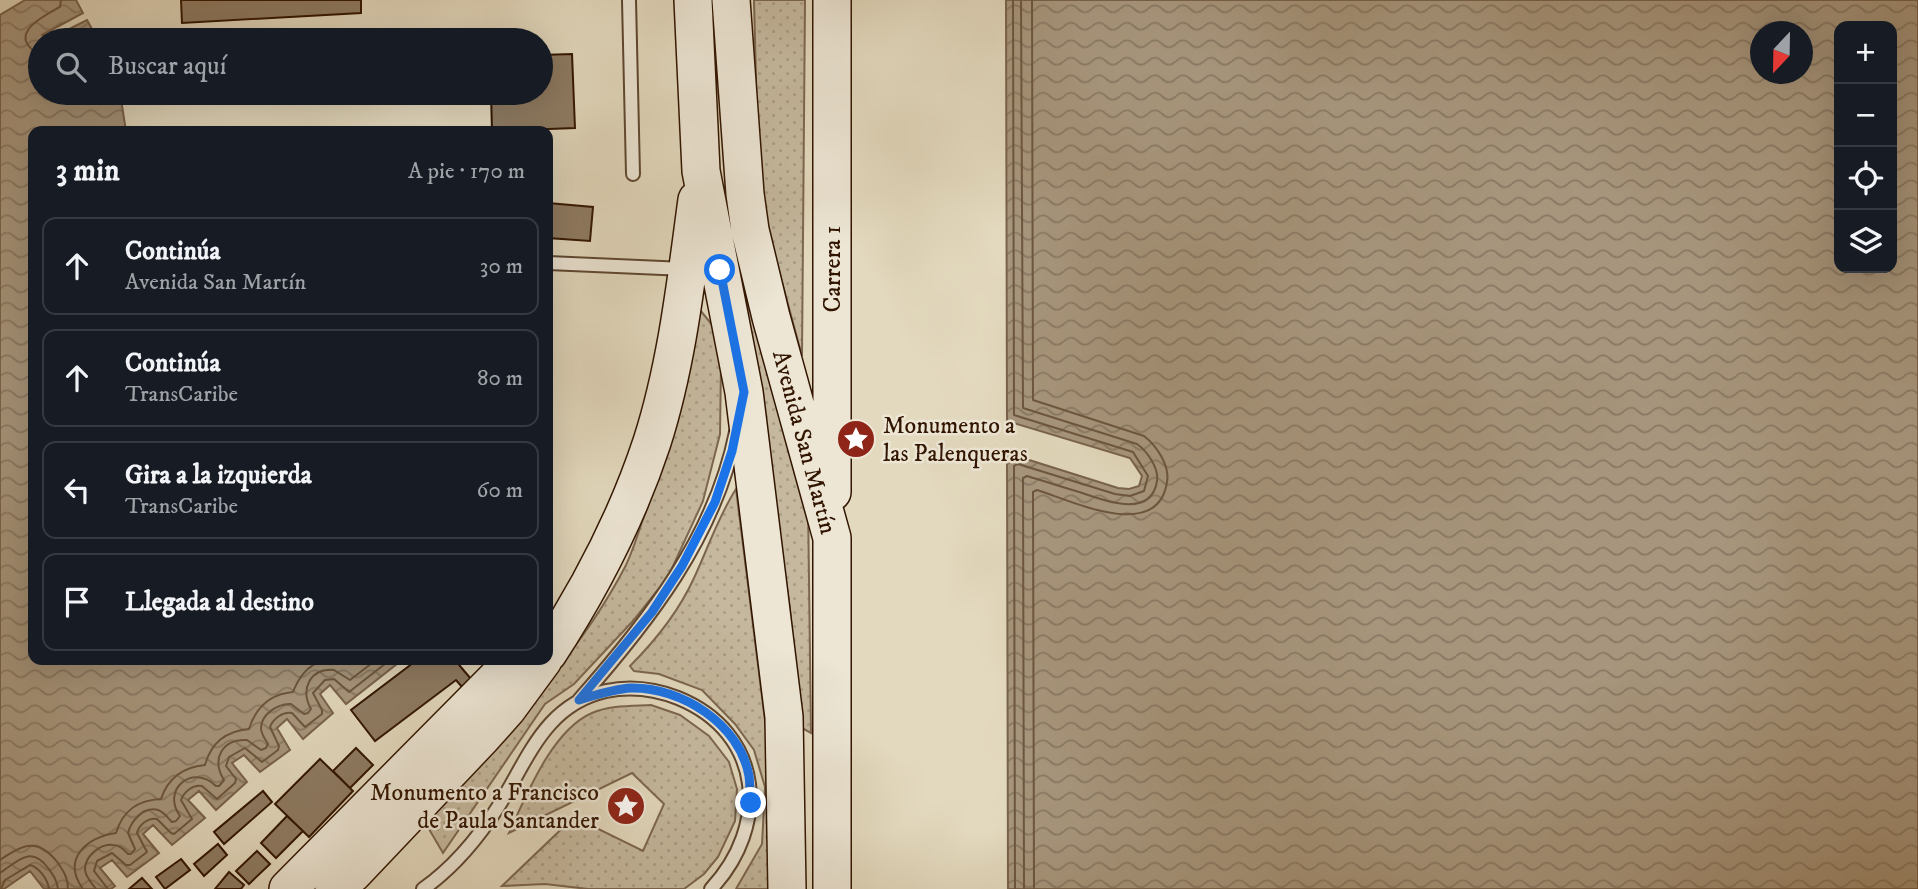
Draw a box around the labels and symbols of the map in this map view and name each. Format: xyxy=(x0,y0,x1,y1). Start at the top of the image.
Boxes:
north arrow xyxy=(1750,21,1813,84)
street label: Carrera 1 xyxy=(818,225,848,313)
route start xyxy=(704,254,735,285)
street label: Avenida San Martín xyxy=(765,347,843,538)
place label: Monumento a las Palenqueras xyxy=(883,411,1028,469)
place icon: Monumento a las Palenqueras xyxy=(835,418,877,460)
place label: Monumento a Francisco de Paula Santander xyxy=(370,778,599,836)
place icon: Monumento a Francisco de Paula Santander xyxy=(605,785,647,827)
route end xyxy=(735,787,766,818)

